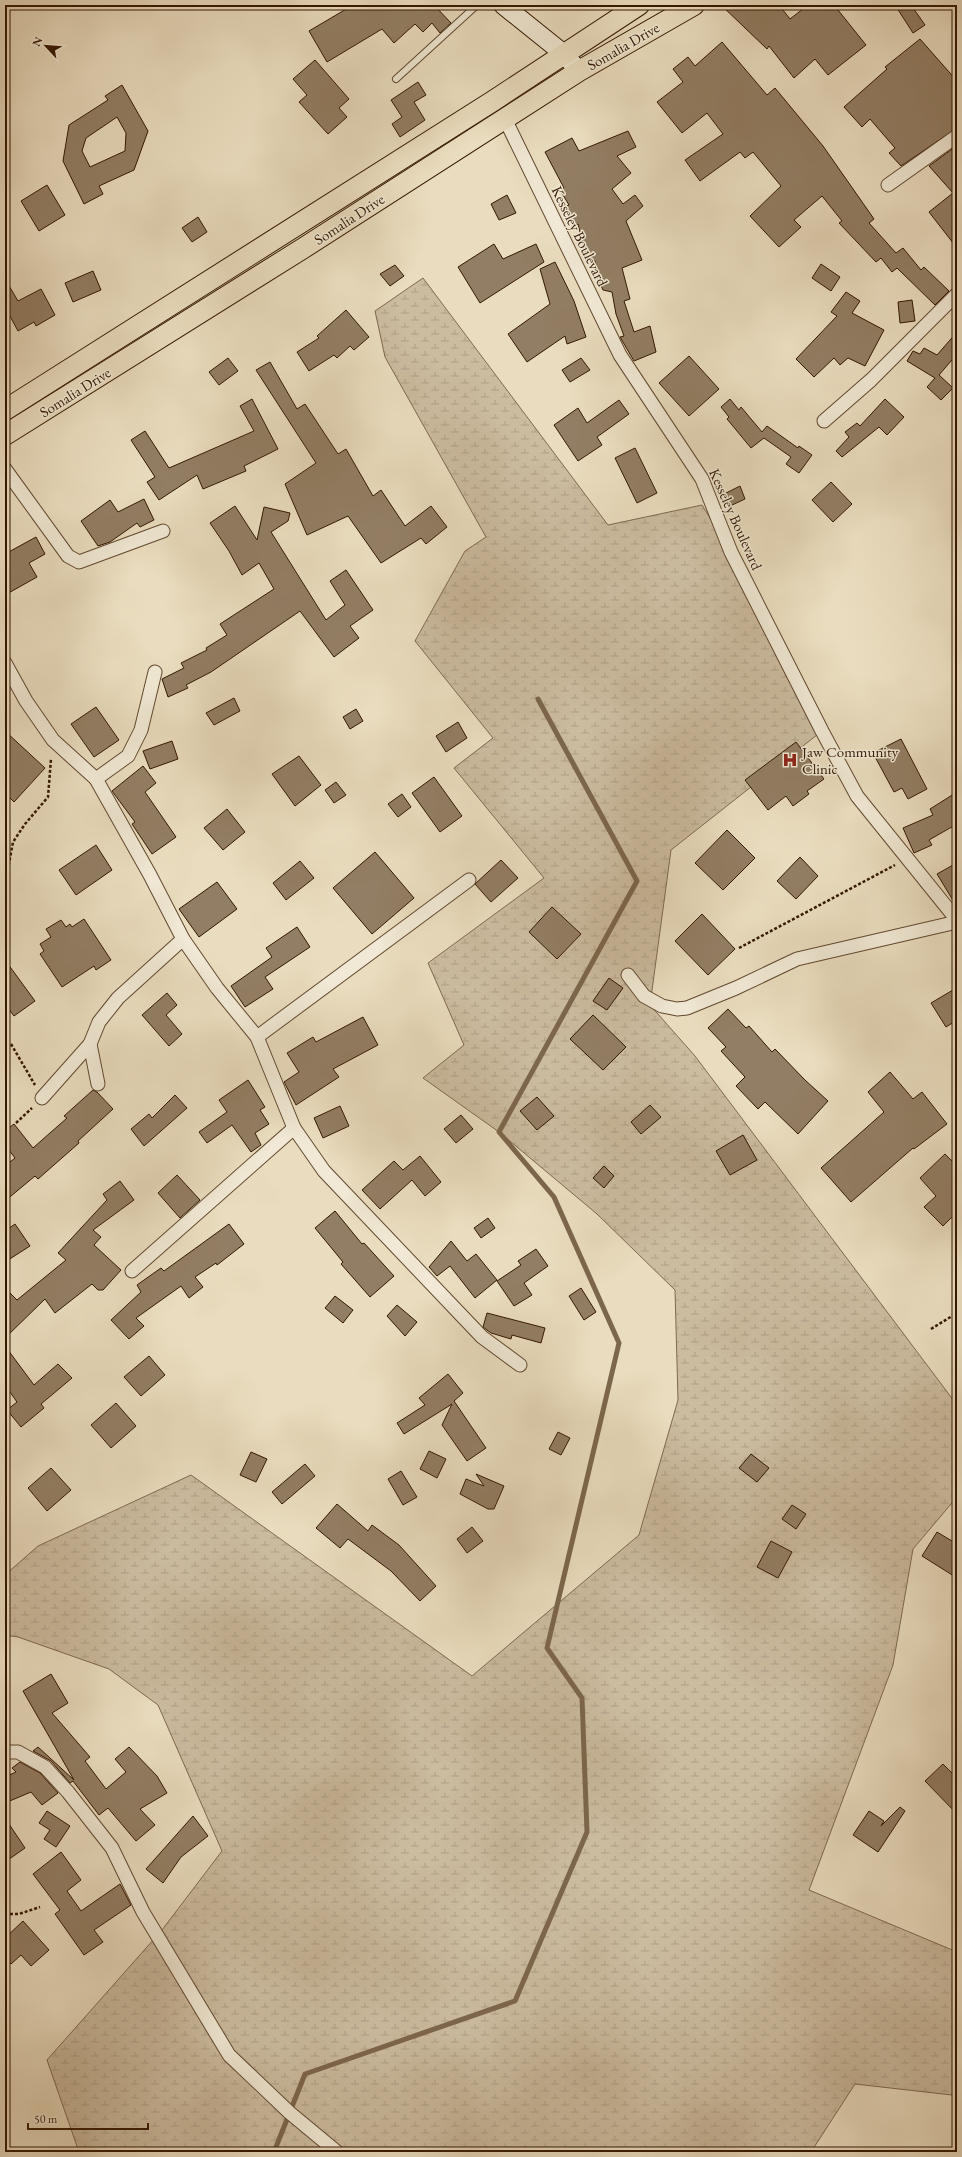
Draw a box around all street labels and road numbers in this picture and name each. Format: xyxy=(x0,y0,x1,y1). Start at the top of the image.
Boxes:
street label: Somalia Drive xyxy=(583,18,663,74)
street label: Kesseley Boulevard xyxy=(548,183,613,290)
street label: Somalia Drive xyxy=(310,189,388,249)
street label: Somalia Drive xyxy=(36,363,114,421)
street label: Kesseley Boulevard xyxy=(705,465,767,573)

